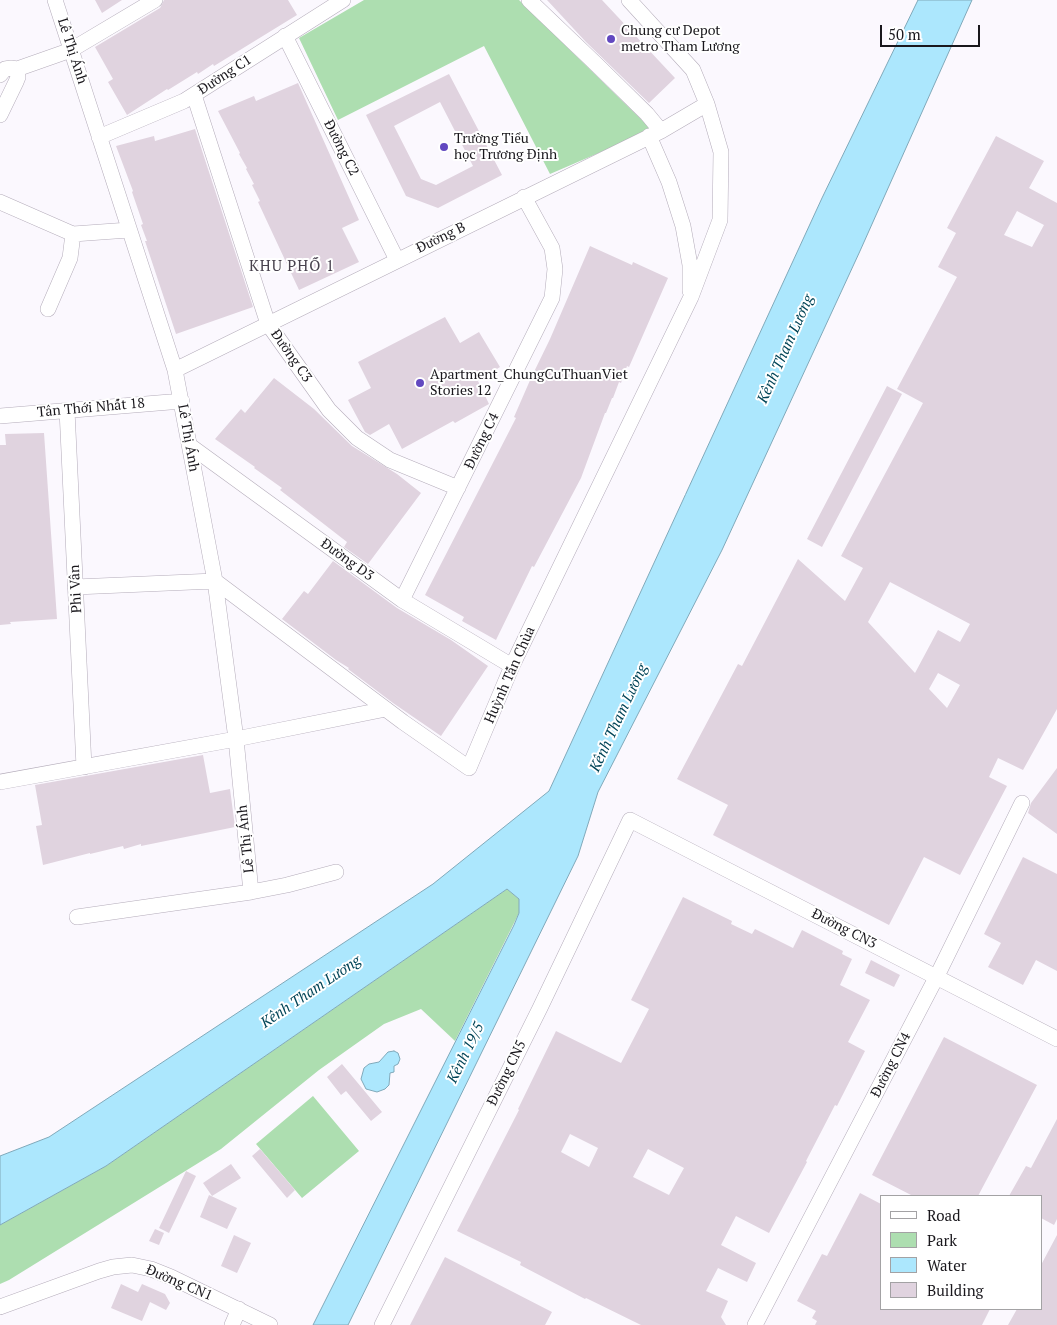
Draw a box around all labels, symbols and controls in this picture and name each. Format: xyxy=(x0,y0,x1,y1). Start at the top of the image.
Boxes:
scale bar xyxy=(882,15,982,47)
street label: Lê Thị Ánh xyxy=(53,16,91,86)
place label: Chung cư Depot metro Tham Lương xyxy=(621,23,740,56)
text: 50 m xyxy=(888,24,921,44)
marker: Chung cư Depot metro Tham Lương xyxy=(605,33,617,45)
street label: Đường C1 xyxy=(195,51,255,99)
street label: Đường C2 xyxy=(320,117,362,179)
place label: Trường Tiểu học Trương Định xyxy=(454,131,557,164)
marker: Trường Tiểu học Trương Định xyxy=(438,141,450,153)
street label: Đường B xyxy=(414,219,468,257)
district label: KHU PHỐ 1 xyxy=(248,258,336,276)
water label: Kênh Tham Lương xyxy=(754,292,818,406)
street label: Đường C3 xyxy=(267,326,315,386)
place label: Apartment_ChungCuThuanViet Stories 12 xyxy=(430,367,628,400)
marker: Apartment_ChungCuThuanViet Stories 12 xyxy=(414,377,426,389)
street label: Tân Thới Nhất 18 xyxy=(37,395,145,421)
street label: Lê Thị Ánh xyxy=(174,403,202,473)
street label: Đường C4 xyxy=(461,410,503,472)
street label: Đường D3 xyxy=(317,535,377,585)
street label: Phi Vân xyxy=(66,564,86,614)
street label: Huỳnh Tấn Chùa xyxy=(481,624,539,726)
water label: Kênh Tham Lương xyxy=(586,661,652,775)
street label: Lê Thị Ánh xyxy=(234,804,258,874)
street label: Đường CN3 xyxy=(809,905,879,953)
water label: Kênh Tham Lương xyxy=(257,952,365,1032)
water label: Kênh 19/5 xyxy=(444,1020,488,1086)
street label: Đường CN4 xyxy=(867,1030,915,1100)
street label: Đường CN5 xyxy=(484,1038,530,1108)
legend xyxy=(880,1195,1042,1310)
text: Road xyxy=(927,1205,960,1225)
text: Park xyxy=(927,1230,957,1250)
text: Water xyxy=(927,1255,966,1275)
street label: Đường CN1 xyxy=(143,1261,215,1305)
text: Building xyxy=(927,1280,984,1300)

